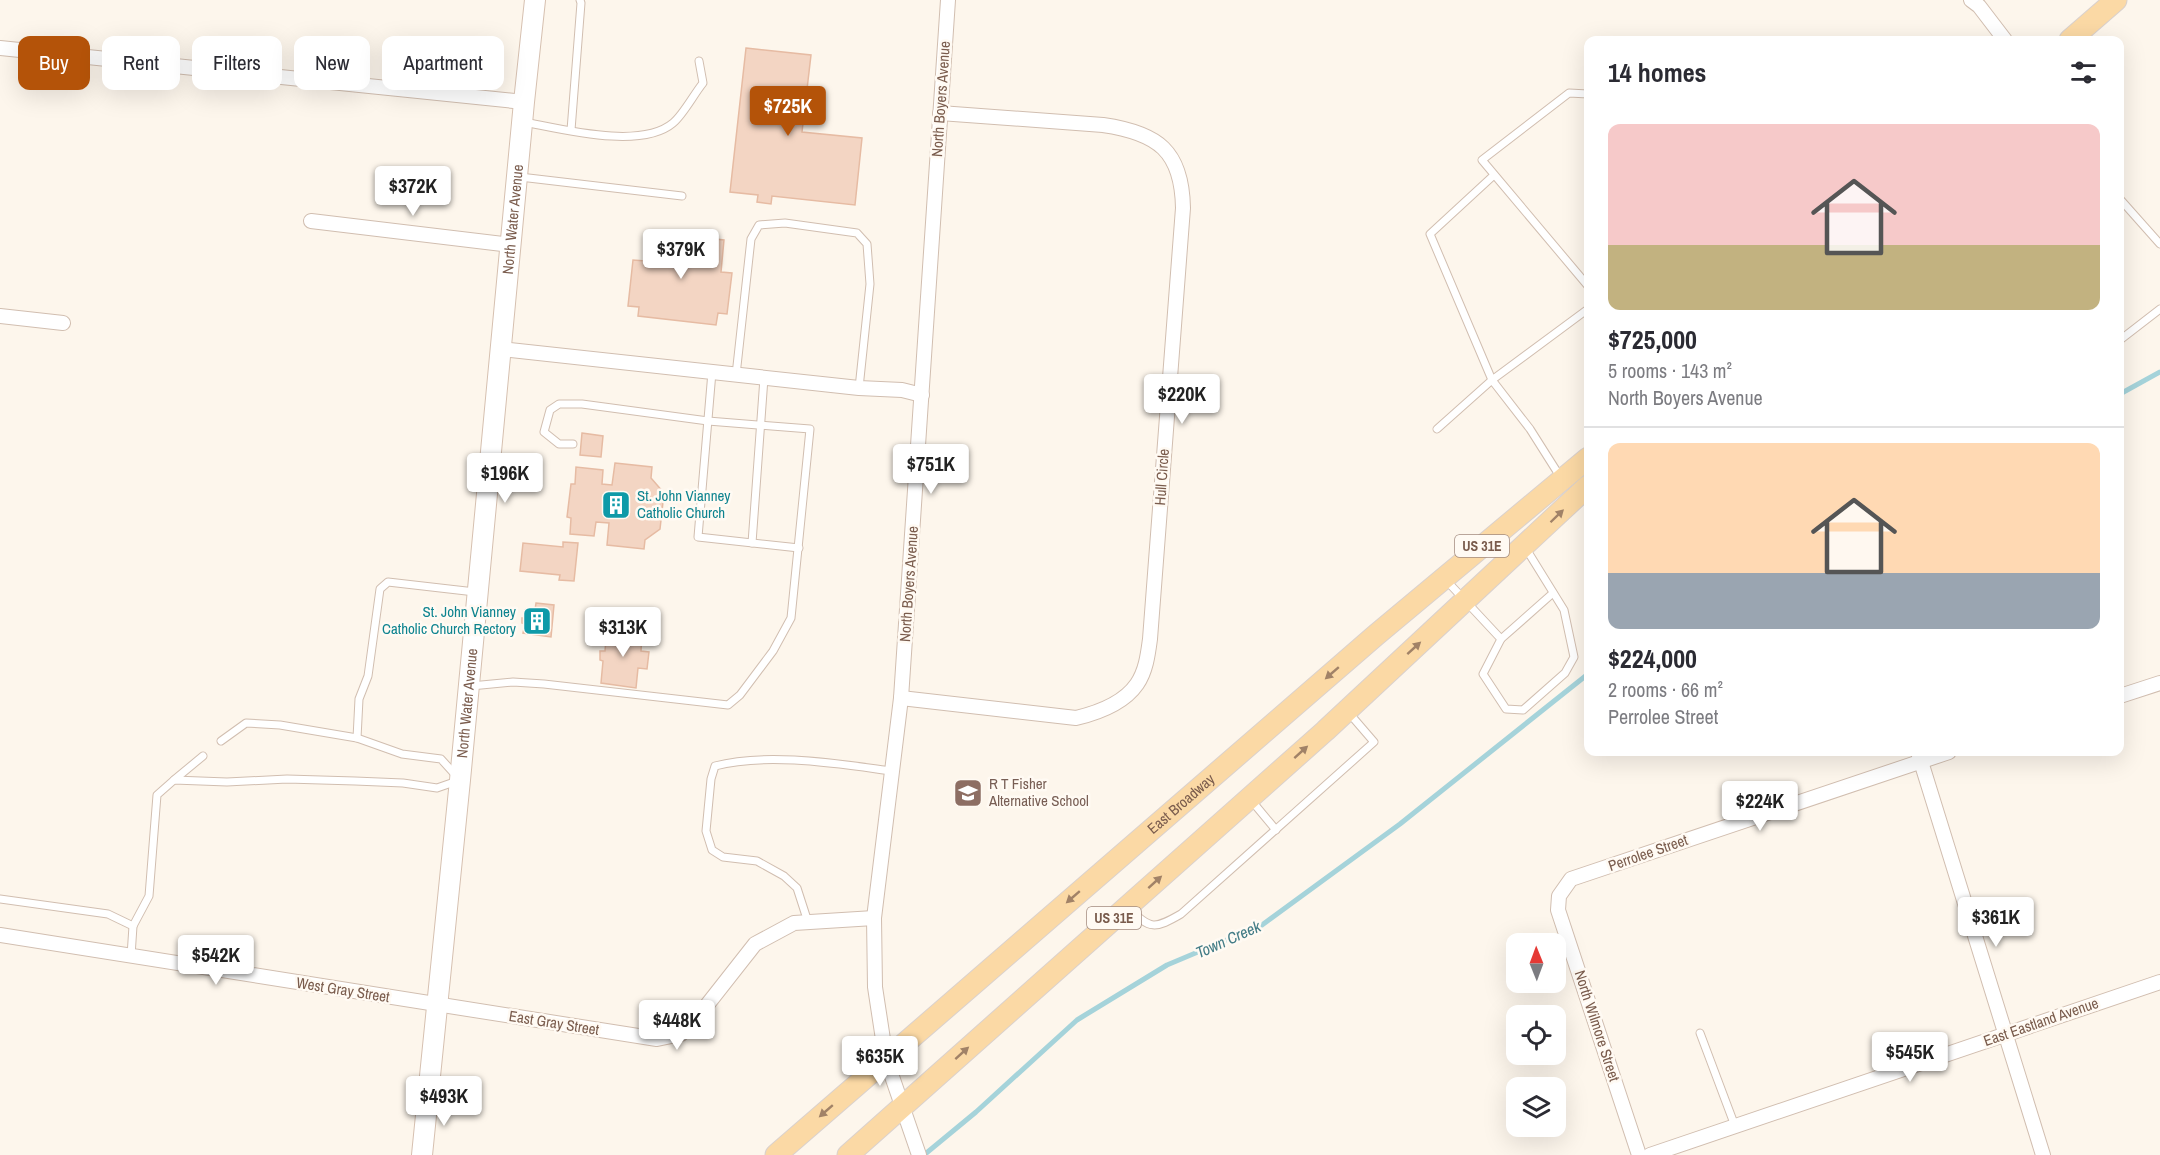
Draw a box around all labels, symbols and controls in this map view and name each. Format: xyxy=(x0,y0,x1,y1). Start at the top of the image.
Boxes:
chip: Buy xyxy=(18,36,90,90)
chip: Rent xyxy=(102,36,180,90)
chip: Filters xyxy=(192,36,282,90)
chip: New xyxy=(294,36,370,90)
chip: Apartment xyxy=(382,36,504,90)
street label: North Boyers Avenue xyxy=(926,40,955,158)
text: 14 homes xyxy=(1608,55,1706,90)
icon: filters xyxy=(2067,56,2100,89)
pin: $725K xyxy=(746,86,830,137)
text: $725K xyxy=(764,92,812,119)
street label: North Water Avenue xyxy=(497,163,528,275)
icon: home xyxy=(1800,163,1908,271)
pin: $372K xyxy=(371,166,455,217)
text: $372K xyxy=(389,172,437,199)
pin: $379K xyxy=(639,229,723,280)
text: $379K xyxy=(657,235,705,262)
text: $725,000 xyxy=(1608,322,1697,357)
text: 5 rooms · 143 m² xyxy=(1608,357,1732,384)
pin: $220K xyxy=(1140,374,1224,425)
text: $220K xyxy=(1158,380,1206,407)
text: North Boyers Avenue xyxy=(1608,384,1763,411)
pin: $751K xyxy=(889,444,973,495)
street label: Hull Circle xyxy=(1149,448,1174,506)
text: $751K xyxy=(907,450,955,477)
pin: $196K xyxy=(463,453,547,504)
text: $196K xyxy=(481,459,529,486)
icon: home xyxy=(1800,482,1908,590)
place label: St. John Vianney Catholic Church xyxy=(637,485,731,523)
building icon: St. John Vianney Catholic Church xyxy=(600,489,632,521)
one-way arrow xyxy=(1550,509,1565,523)
street label: North Boyers Avenue xyxy=(894,525,923,643)
road number: US 31E xyxy=(1455,535,1509,557)
place label: St. John Vianney Catholic Church Rectory xyxy=(382,601,517,639)
building icon: St. John Vianney Catholic Church Rectory xyxy=(521,605,553,637)
pin: $313K xyxy=(581,607,665,658)
text: $313K xyxy=(599,613,647,640)
text: $224,000 xyxy=(1608,641,1697,676)
one-way arrow xyxy=(1406,642,1421,655)
street label: North Water Avenue xyxy=(451,647,482,759)
one-way arrow xyxy=(1325,666,1340,679)
text: 2 rooms · 66 m² xyxy=(1608,676,1723,703)
text: Perrolee Street xyxy=(1608,703,1718,730)
one-way arrow xyxy=(1293,746,1308,759)
street label: East Broadway xyxy=(1143,768,1220,839)
place label: R T Fisher Alternative School xyxy=(988,773,1089,811)
school or university icon: R T Fisher Alternative School xyxy=(952,777,984,809)
pin: $224K xyxy=(1718,781,1802,832)
text: $224K xyxy=(1736,787,1784,814)
street label: Perrolee Street xyxy=(1605,829,1691,876)
one-way arrow xyxy=(1147,876,1162,889)
one-way arrow xyxy=(1065,890,1081,903)
pin: $361K xyxy=(1954,897,2038,948)
text: $361K xyxy=(1972,903,2020,930)
road number: US 31E xyxy=(1087,907,1141,929)
water label: Town Creek xyxy=(1192,915,1264,963)
north arrow xyxy=(1506,933,1566,993)
map controls xyxy=(1506,933,1566,1137)
pin: $542K xyxy=(174,935,258,986)
text: $542K xyxy=(192,941,240,968)
street label: North Wilmore Street xyxy=(1570,968,1625,1085)
street label: West Gray Street xyxy=(295,972,392,1007)
street label: East Eastland Avenue xyxy=(1981,992,2101,1051)
pin: $448K xyxy=(635,1000,719,1051)
street label: East Gray Street xyxy=(508,1005,601,1040)
button: locate xyxy=(1506,1005,1566,1065)
text: $448K xyxy=(653,1006,701,1033)
pin: $545K xyxy=(1868,1032,1952,1083)
pin: $635K xyxy=(838,1036,922,1087)
text: $545K xyxy=(1886,1038,1934,1065)
text: $635K xyxy=(856,1042,904,1069)
one-way arrow xyxy=(954,1047,969,1060)
pin: $493K xyxy=(402,1076,486,1127)
button: layers xyxy=(1506,1077,1566,1137)
text: $493K xyxy=(420,1082,468,1109)
one-way arrow xyxy=(819,1104,834,1117)

